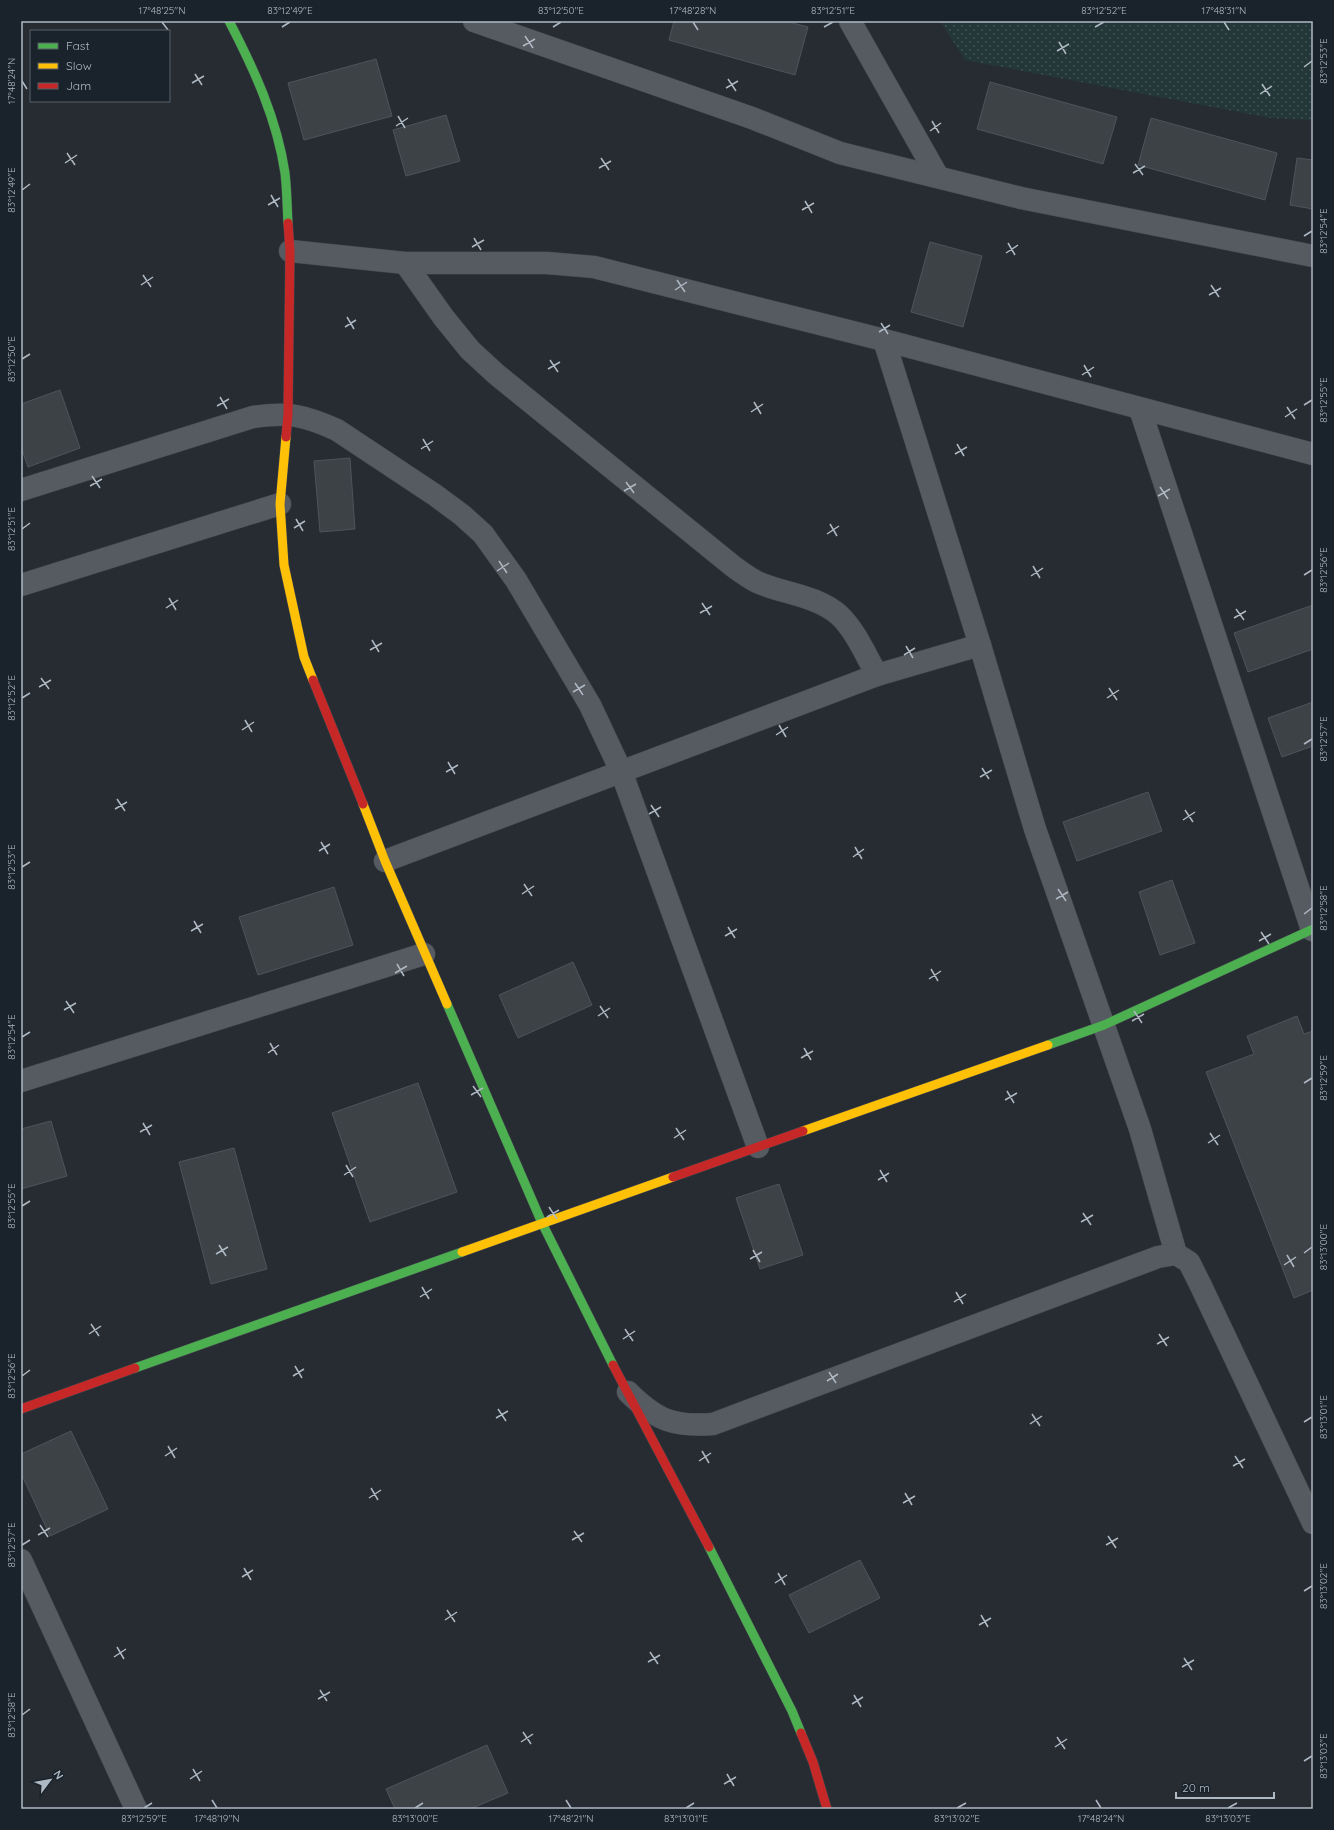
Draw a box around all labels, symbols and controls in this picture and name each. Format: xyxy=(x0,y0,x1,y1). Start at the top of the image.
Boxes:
text: 17°48'25"N xyxy=(139,4,185,17)
text: 83°12'49"E xyxy=(267,4,313,17)
text: 83°12'50"E xyxy=(538,4,584,17)
text: 17°48'28"N xyxy=(670,4,716,17)
text: 83°12'51"E xyxy=(811,4,855,17)
text: 83°12'52"E xyxy=(1081,4,1127,17)
text: 17°48'31"N xyxy=(1202,4,1246,17)
legend xyxy=(30,30,170,102)
text: Fast xyxy=(66,38,90,53)
text: 83°12'53"E xyxy=(1317,38,1330,84)
text: 17°48'24"N xyxy=(5,58,18,104)
text: Slow xyxy=(66,58,92,73)
text: Jam xyxy=(66,78,91,93)
text: 83°12'49"E xyxy=(5,167,18,213)
text: 83°12'54"E xyxy=(1317,208,1330,254)
text: 83°12'50"E xyxy=(5,336,18,382)
text: 83°12'55"E xyxy=(1317,377,1330,423)
text: 83°12'51"E xyxy=(5,507,18,551)
text: 83°12'56"E xyxy=(1317,547,1330,593)
text: 83°12'52"E xyxy=(5,675,18,721)
text: 83°12'57"E xyxy=(1317,716,1330,762)
text: 83°12'53"E xyxy=(5,844,18,890)
text: 83°12'58"E xyxy=(1317,885,1330,931)
text: 83°12'54"E xyxy=(5,1014,18,1060)
text: 83°12'59"E xyxy=(1317,1055,1330,1101)
text: 83°12'55"E xyxy=(5,1183,18,1229)
text: 83°13'00"E xyxy=(1317,1224,1330,1270)
text: 83°12'56"E xyxy=(5,1353,18,1399)
text: 83°13'01"E xyxy=(1317,1395,1330,1439)
text: 83°12'57"E xyxy=(5,1522,18,1568)
text: 83°13'02"E xyxy=(1317,1563,1330,1609)
text: 83°12'58"E xyxy=(5,1692,18,1738)
text: 83°13'03"E xyxy=(1317,1733,1330,1779)
north arrow xyxy=(30,1760,70,1800)
text: N xyxy=(50,1768,67,1782)
scale bar xyxy=(1176,1774,1274,1800)
text: 20 m xyxy=(1182,1780,1210,1795)
text: 83°12'59"E xyxy=(121,1812,167,1825)
text: 17°48'19"N xyxy=(194,1812,240,1825)
text: 83°13'00"E xyxy=(392,1812,438,1825)
text: 17°48'21"N xyxy=(548,1812,594,1825)
text: 83°13'01"E xyxy=(664,1812,708,1825)
text: 83°13'02"E xyxy=(934,1812,980,1825)
text: 17°48'24"N xyxy=(1078,1812,1124,1825)
text: 83°13'03"E xyxy=(1205,1812,1251,1825)

